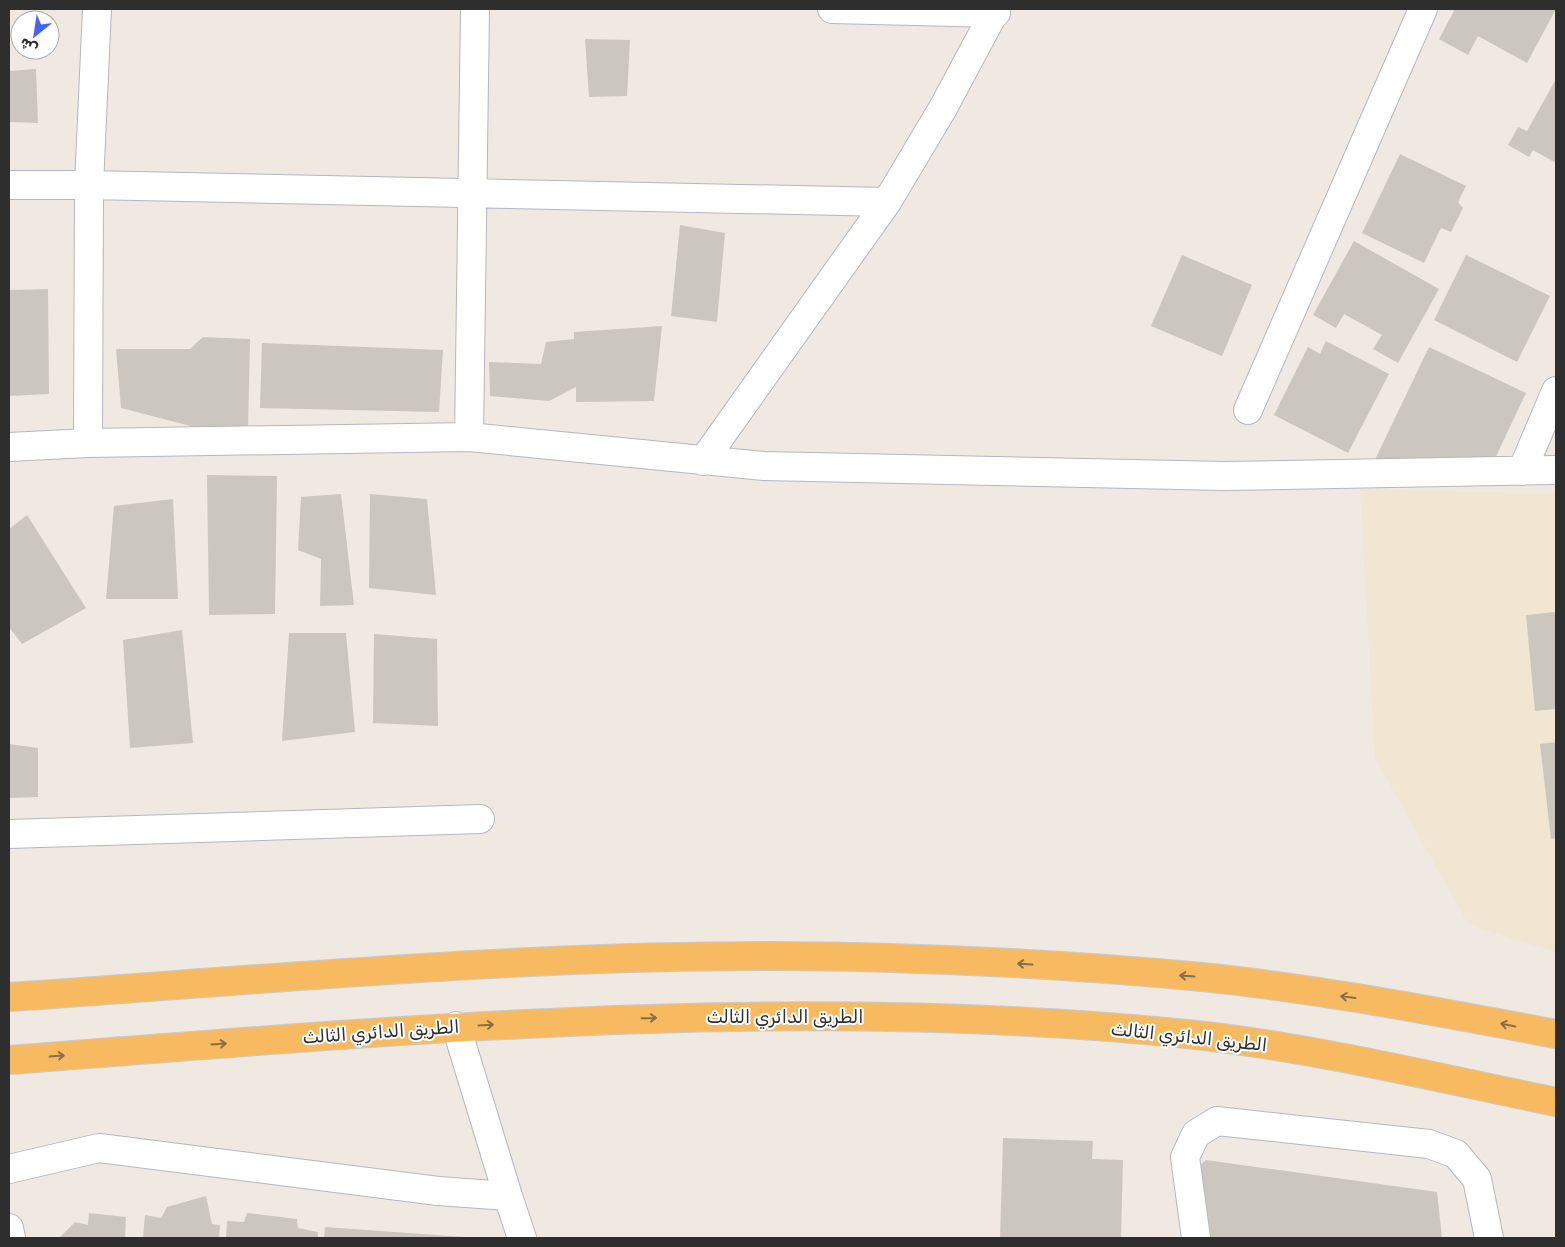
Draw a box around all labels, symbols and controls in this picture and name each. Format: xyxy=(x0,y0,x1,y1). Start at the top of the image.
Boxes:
north arrow xyxy=(10,10,60,60)
text: ش xyxy=(17,34,41,58)
one-way arrow xyxy=(1017,959,1033,968)
one-way arrow xyxy=(1179,971,1195,981)
one-way arrow xyxy=(1341,991,1357,1001)
street label: الطريق الدائري الثالث xyxy=(706,1006,864,1029)
one-way arrow xyxy=(640,1014,656,1023)
street label: الطريق الدائري الثالث xyxy=(302,1016,460,1049)
street label: الطريق الدائري الثالث xyxy=(1110,1018,1268,1057)
one-way arrow xyxy=(1501,1019,1517,1029)
one-way arrow xyxy=(478,1020,494,1029)
one-way arrow xyxy=(211,1039,227,1049)
one-way arrow xyxy=(49,1052,65,1061)

